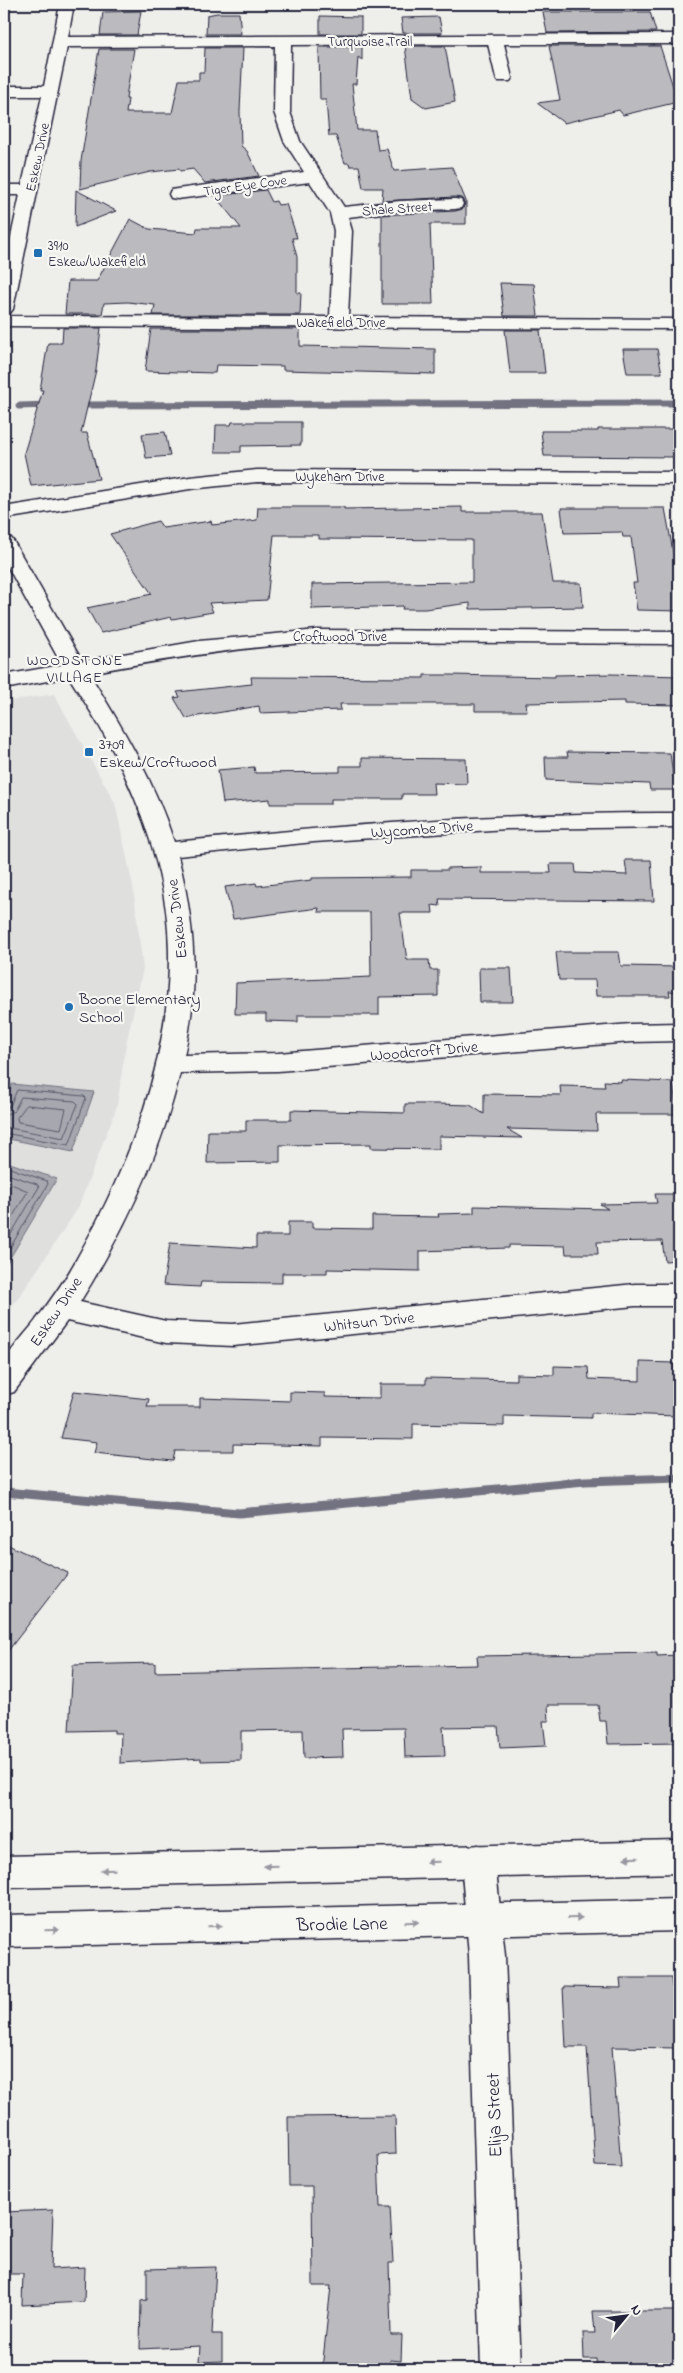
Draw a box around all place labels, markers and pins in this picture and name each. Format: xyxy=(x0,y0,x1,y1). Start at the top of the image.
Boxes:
place label: 3910 Eskew/Wakefield xyxy=(48,236,146,273)
marker: 3910 Eskew/Wakefield xyxy=(32,247,44,259)
place label: 3709 Eskew/Croftwood xyxy=(99,733,217,775)
marker: 3709 Eskew/Croftwood xyxy=(83,746,95,758)
place label: Boone Elementary School xyxy=(78,988,200,1030)
marker: Boone Elementary School xyxy=(63,1001,75,1013)

